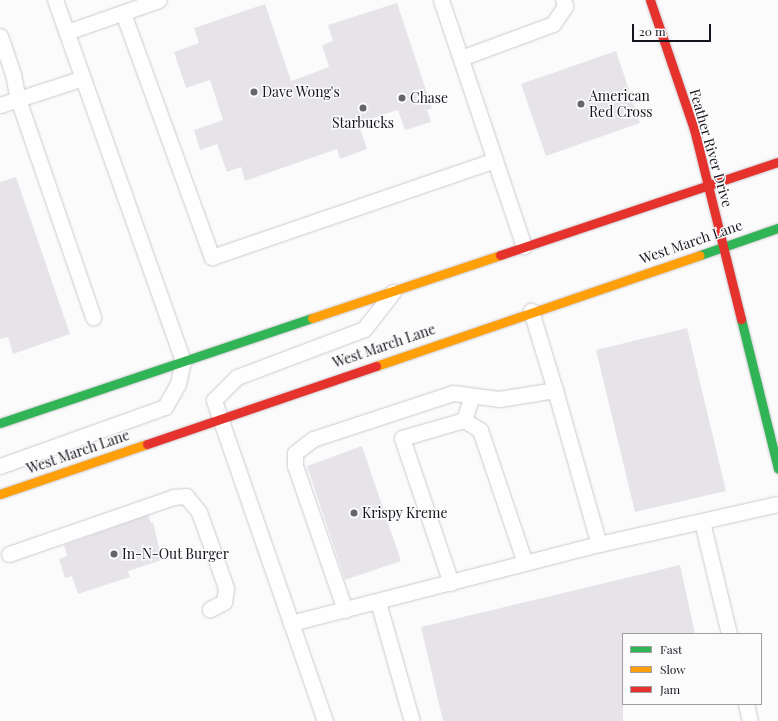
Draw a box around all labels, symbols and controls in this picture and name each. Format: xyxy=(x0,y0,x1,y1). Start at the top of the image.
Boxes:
scale bar xyxy=(634,16,713,42)
text: 20 m xyxy=(639,23,666,39)
place label: Dave Wong's xyxy=(262,84,340,100)
marker: Dave Wong's xyxy=(249,87,259,97)
street label: Feather River Drive xyxy=(686,87,736,209)
place label: American Red Cross xyxy=(589,88,653,120)
place label: Chase xyxy=(410,90,448,106)
marker: Chase xyxy=(397,93,407,103)
marker: American Red Cross xyxy=(576,99,586,109)
marker: Starbucks xyxy=(358,103,368,113)
place label: Starbucks xyxy=(332,115,394,131)
street label: West March Lane xyxy=(637,217,745,267)
street label: West March Lane xyxy=(330,321,438,371)
street label: West March Lane xyxy=(24,427,132,477)
place label: Krispy Kreme xyxy=(362,505,448,521)
marker: Krispy Kreme xyxy=(349,508,359,518)
place label: In-N-Out Burger xyxy=(122,546,229,562)
marker: In-N-Out Burger xyxy=(109,549,119,559)
legend xyxy=(622,633,762,705)
text: Fast xyxy=(660,641,682,657)
text: Slow xyxy=(660,661,686,677)
text: Jam xyxy=(660,681,680,697)

